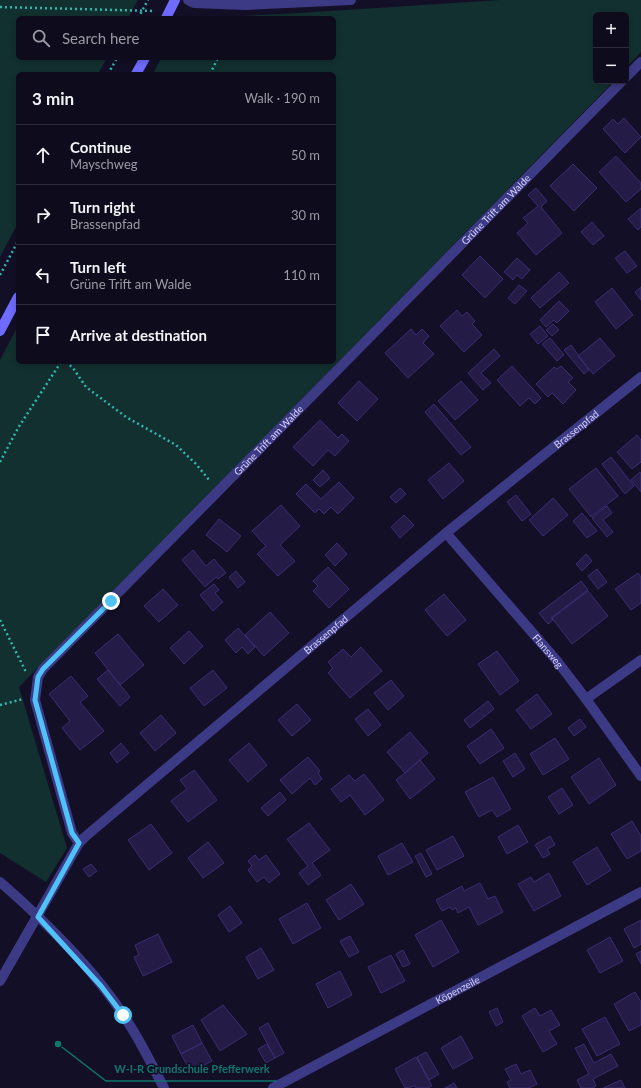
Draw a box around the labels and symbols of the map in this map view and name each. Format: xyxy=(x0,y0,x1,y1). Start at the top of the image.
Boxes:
street label: Grüne Trift am Walde xyxy=(459,172,533,247)
street label: Grüne Trift am Walde xyxy=(231,403,305,478)
street label: Brassenpfad xyxy=(551,407,601,451)
route end xyxy=(102,592,120,610)
street label: Brassenpfad xyxy=(301,612,350,656)
street label: Flansweg xyxy=(530,631,566,670)
street label: Köpenzeile xyxy=(433,973,482,1006)
route start xyxy=(114,1006,132,1024)
callout: W-I-R Grundschule Pfefferwerk xyxy=(106,1058,277,1081)
text: W-I-R Grundschule Pfefferwerk xyxy=(114,1062,270,1075)

